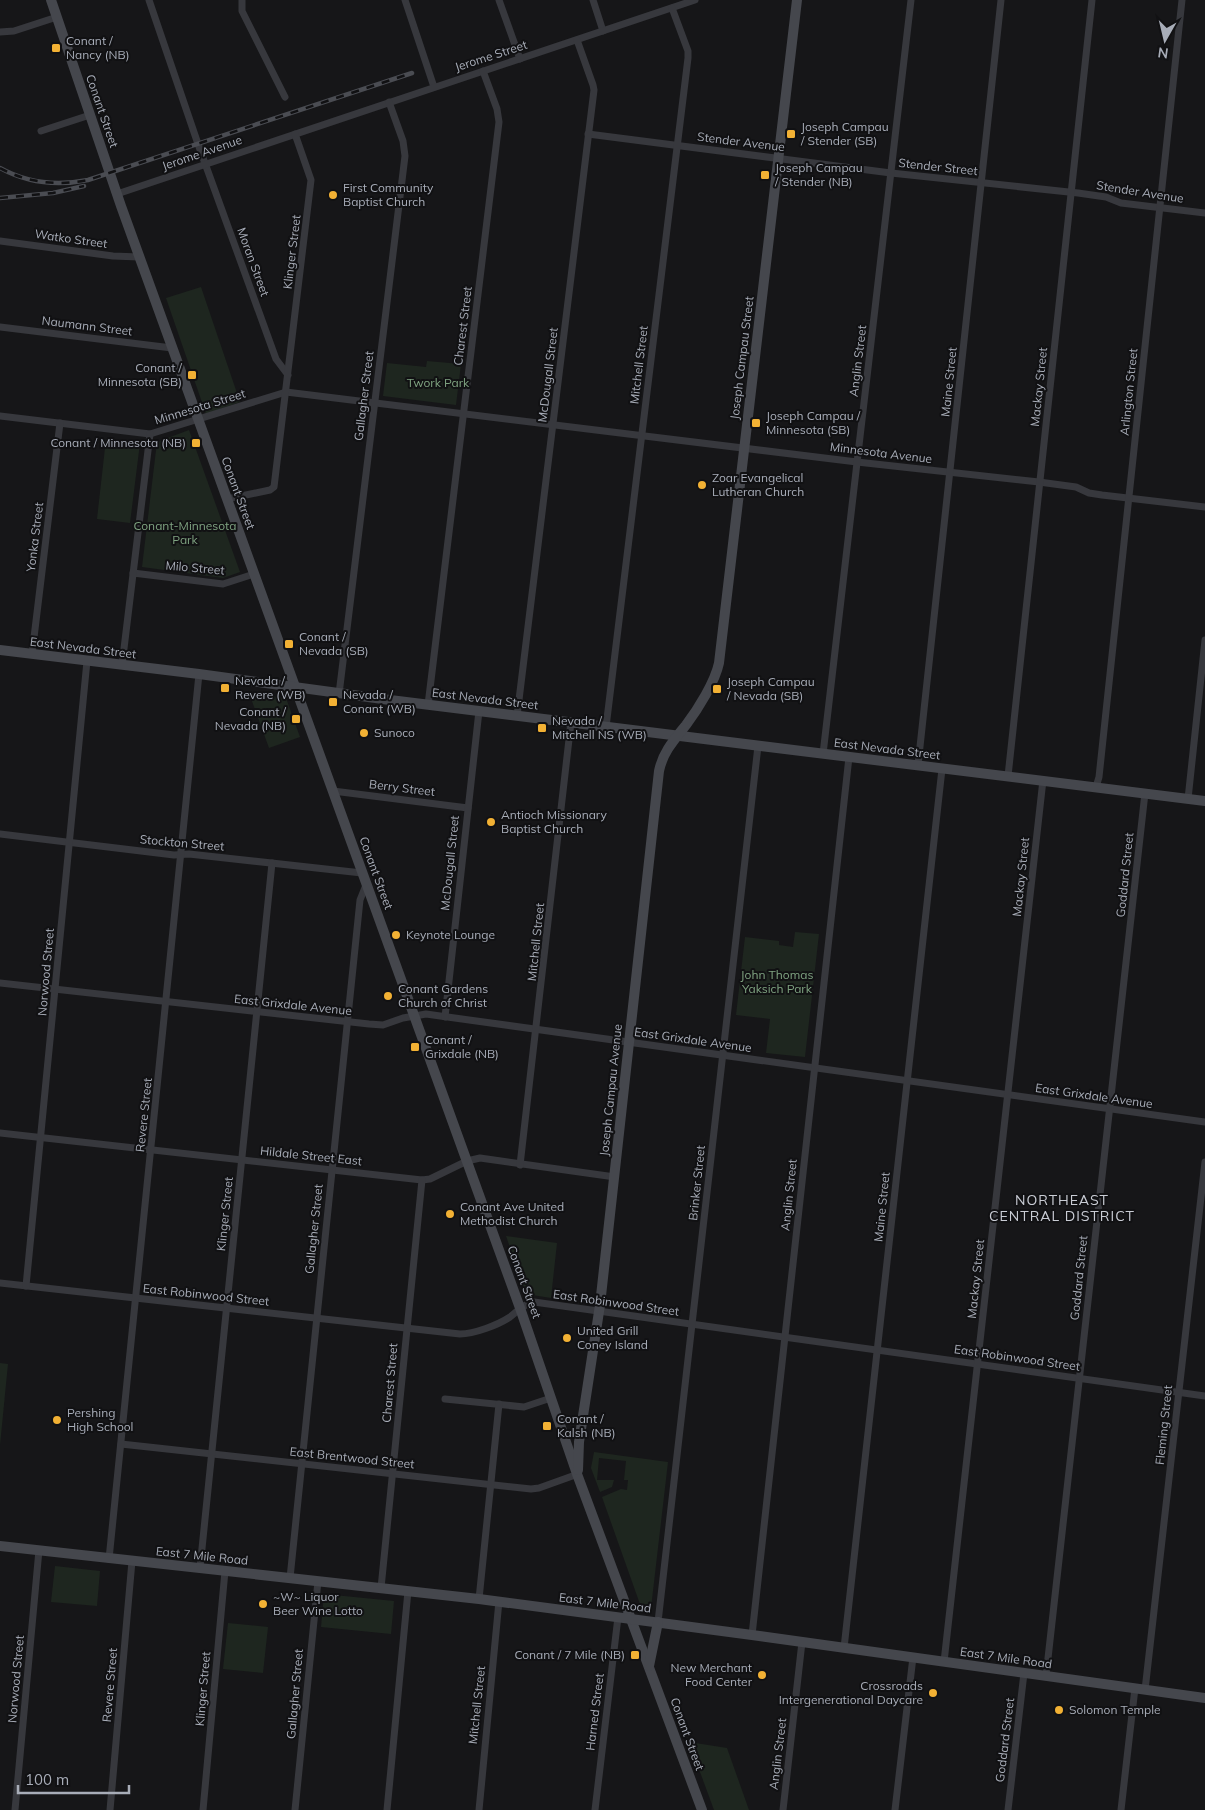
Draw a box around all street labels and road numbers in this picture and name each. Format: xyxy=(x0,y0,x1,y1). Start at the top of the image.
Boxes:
street label: Jerome Street xyxy=(453,37,529,74)
street label: Conant Street xyxy=(83,72,122,149)
street label: Stender Avenue xyxy=(696,129,786,154)
street label: Jerome Avenue xyxy=(160,132,244,173)
street label: Stender Street xyxy=(898,155,978,178)
street label: Stender Avenue xyxy=(1095,177,1185,206)
street label: Klinger Street xyxy=(280,214,304,290)
street label: Moran Street xyxy=(234,225,273,298)
street label: Watko Street xyxy=(34,226,108,251)
street label: Charest Street xyxy=(450,285,475,366)
street label: Joseph Campau Street xyxy=(727,295,757,420)
street label: Naumann Street xyxy=(41,313,133,339)
street label: Anglin Street xyxy=(846,324,869,398)
street label: Mitchell Street xyxy=(626,325,651,405)
street label: McDougall Street xyxy=(534,327,561,423)
street label: Maine Street xyxy=(937,346,960,418)
street label: Mackay Street xyxy=(1027,347,1050,427)
street label: Arlington Street xyxy=(1116,348,1141,436)
street label: Gallagher Street xyxy=(351,350,376,442)
street label: Minnesota Street xyxy=(153,386,247,427)
street label: Minnesota Avenue xyxy=(829,439,933,466)
street label: Conant Street xyxy=(218,454,259,531)
street label: Yonka Street xyxy=(23,501,46,574)
street label: Milo Street xyxy=(165,557,225,578)
street label: East Nevada Street xyxy=(29,634,137,661)
street label: East Nevada Street xyxy=(431,685,539,712)
street label: East Nevada Street xyxy=(833,735,941,762)
street label: Berry Street xyxy=(368,776,436,799)
street label: McDougall Street xyxy=(437,815,462,911)
street label: Stockton Street xyxy=(139,831,225,854)
street label: Goddard Street xyxy=(1113,832,1136,918)
street label: Conant Street xyxy=(356,834,397,911)
street label: Mackay Street xyxy=(1009,837,1032,917)
street label: Mitchell Street xyxy=(524,902,547,982)
street label: Norwood Street xyxy=(34,927,57,1016)
street label: East Grixdale Avenue xyxy=(233,991,353,1018)
street label: Joseph Campau Avenue xyxy=(596,1023,625,1157)
street label: East Grixdale Avenue xyxy=(633,1024,753,1055)
street label: Revere Street xyxy=(132,1077,155,1153)
street label: East Grixdale Avenue xyxy=(1034,1080,1154,1111)
street label: Hildale Street East xyxy=(259,1143,363,1168)
street label: Brinker Street xyxy=(685,1145,708,1221)
street label: Anglin Street xyxy=(777,1158,800,1232)
street label: Maine Street xyxy=(870,1171,893,1243)
street label: Klinger Street xyxy=(213,1176,236,1252)
street label: Gallagher Street xyxy=(301,1183,326,1275)
street label: Goddard Street xyxy=(1067,1235,1090,1321)
street label: Mackay Street xyxy=(964,1239,987,1319)
street label: Conant Street xyxy=(504,1243,545,1320)
street label: East Robinwood Street xyxy=(142,1280,270,1309)
street label: East Robinwood Street xyxy=(552,1286,680,1319)
street label: East Robinwood Street xyxy=(953,1341,1081,1374)
street label: Charest Street xyxy=(379,1343,400,1423)
street label: Fleming Street xyxy=(1152,1384,1175,1466)
street label: East Brentwood Street xyxy=(289,1443,415,1472)
street label: East 7 Mile Road xyxy=(155,1543,249,1568)
street label: East 7 Mile Road xyxy=(558,1589,652,1616)
street label: Norwood Street xyxy=(4,1634,27,1723)
street label: East 7 Mile Road xyxy=(959,1644,1053,1671)
street label: Revere Street xyxy=(99,1647,120,1723)
street label: Gallagher Street xyxy=(283,1648,306,1740)
street label: Klinger Street xyxy=(192,1651,213,1727)
street label: Mitchell Street xyxy=(465,1665,488,1745)
street label: Harned Street xyxy=(582,1672,607,1751)
street label: Conant Street xyxy=(667,1695,708,1772)
street label: Goddard Street xyxy=(992,1697,1017,1783)
street label: Anglin Street xyxy=(766,1717,789,1791)

